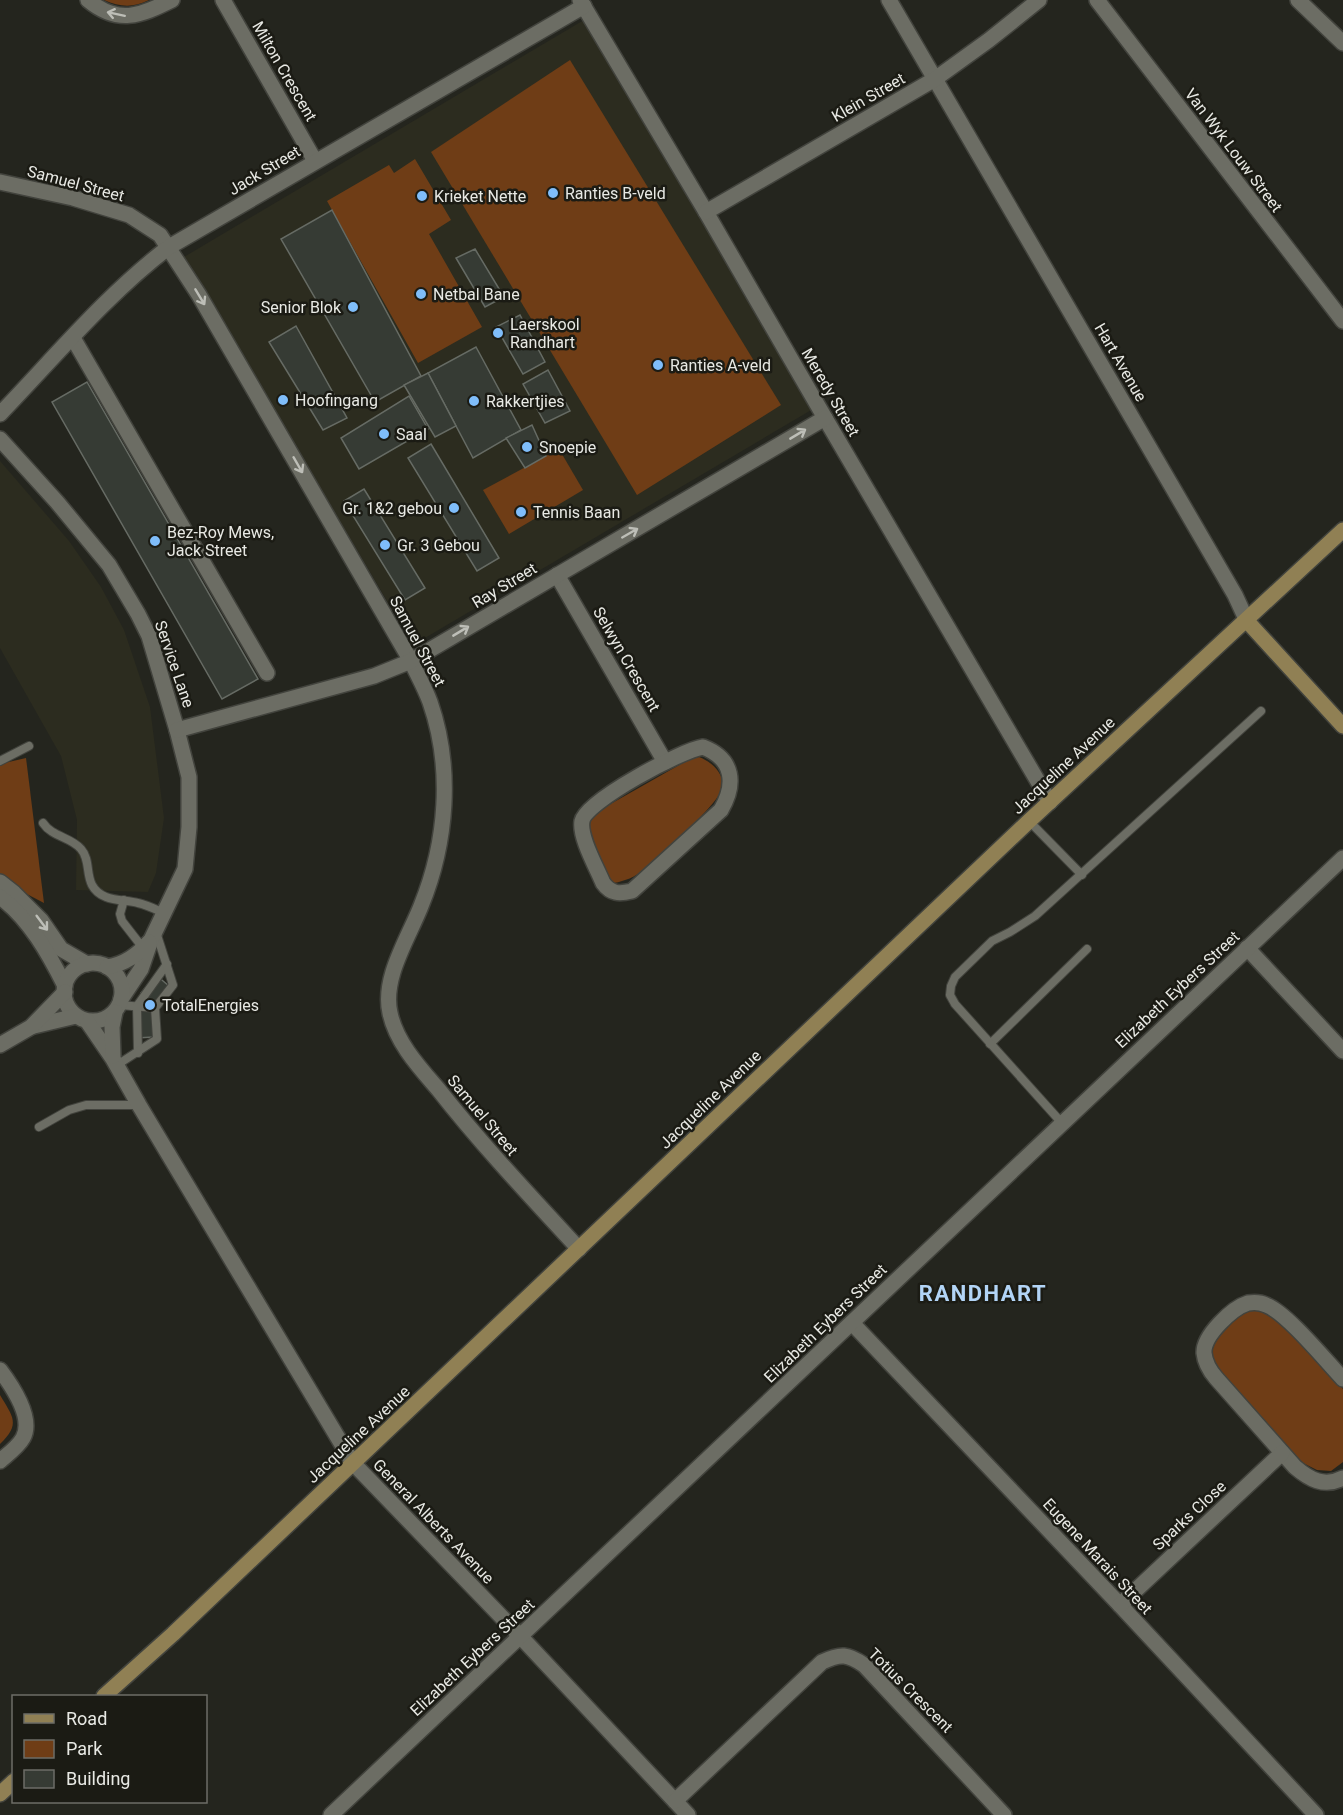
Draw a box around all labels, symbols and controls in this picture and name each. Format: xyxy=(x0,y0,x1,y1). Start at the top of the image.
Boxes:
one-way arrow xyxy=(107,8,126,19)
street label: Milton Crescent xyxy=(248,18,321,125)
street label: Klein Street xyxy=(828,69,908,126)
street label: Van Wyk Louw Street xyxy=(1181,85,1286,216)
street label: Jack Street xyxy=(225,142,304,199)
street label: Samuel Street xyxy=(25,161,126,206)
place label: Ranties B-veld xyxy=(565,184,666,203)
marker: Ranties B-veld xyxy=(546,186,560,200)
place label: Krieket Nette xyxy=(434,187,526,206)
marker: Krieket Nette xyxy=(415,189,429,203)
place label: Netbal Bane xyxy=(433,285,520,304)
marker: Netbal Bane xyxy=(414,287,428,301)
one-way arrow xyxy=(194,288,206,305)
place label: Senior Blok xyxy=(261,298,342,317)
marker: Senior Blok xyxy=(346,300,360,314)
place label: Laerskool Randhart xyxy=(510,315,580,352)
street label: Hart Avenue xyxy=(1090,320,1151,405)
marker: Laerskool Randhart xyxy=(491,326,505,340)
street label: Meredy Street xyxy=(798,345,864,440)
place label: Ranties A-veld xyxy=(670,356,771,375)
marker: Ranties A-veld xyxy=(651,358,665,372)
place label: Hoofingang xyxy=(295,391,378,410)
place label: Rakkertjies xyxy=(486,392,565,411)
marker: Hoofingang xyxy=(276,393,290,407)
marker: Rakkertjies xyxy=(467,394,481,408)
place label: Saal xyxy=(396,425,427,444)
marker: Saal xyxy=(377,427,391,441)
one-way arrow xyxy=(789,428,806,440)
place label: Snoepie xyxy=(539,438,596,457)
marker: Snoepie xyxy=(520,440,534,454)
one-way arrow xyxy=(292,456,304,473)
place label: Gr. 1&2 gebou xyxy=(342,499,442,518)
marker: Gr. 1&2 gebou xyxy=(447,501,461,515)
place label: Tennis Baan xyxy=(533,503,620,522)
marker: Tennis Baan xyxy=(514,505,528,519)
place label: Bez-Roy Mews, Jack Street xyxy=(167,523,274,560)
one-way arrow xyxy=(621,527,638,539)
marker: Bez-Roy Mews, Jack Street xyxy=(148,534,162,548)
place label: Gr. 3 Gebou xyxy=(397,536,480,555)
marker: Gr. 3 Gebou xyxy=(378,538,392,552)
street label: Ray Street xyxy=(468,559,540,612)
street label: Samuel Street xyxy=(386,593,449,690)
street label: Selwyn Crescent xyxy=(589,604,664,715)
street label: Service Lane xyxy=(151,618,198,710)
one-way arrow xyxy=(452,625,469,637)
street label: Jacqueline Avenue xyxy=(1008,713,1119,818)
one-way arrow xyxy=(36,914,48,930)
street label: Elizabeth Eybers Street xyxy=(1111,927,1243,1052)
place label: TotalEnergies xyxy=(162,996,259,1015)
marker: TotalEnergies xyxy=(143,998,157,1012)
street label: Jacqueline Avenue xyxy=(656,1046,765,1153)
street label: Samuel Street xyxy=(443,1071,522,1160)
street label: Elizabeth Eybers Street xyxy=(760,1260,890,1387)
district label: RANDHART xyxy=(919,1281,1047,1306)
street label: Jacqueline Avenue xyxy=(303,1382,414,1487)
street label: General Alberts Avenue xyxy=(369,1455,498,1588)
street label: Sparks Close xyxy=(1149,1477,1230,1554)
street label: Eugene Marais Street xyxy=(1039,1495,1156,1618)
street label: Elizabeth Eybers Street xyxy=(406,1595,538,1720)
street label: Totius Crescent xyxy=(865,1644,957,1736)
legend xyxy=(12,1695,207,1803)
text: Road xyxy=(66,1708,107,1729)
text: Park xyxy=(66,1738,103,1759)
text: Building xyxy=(66,1768,130,1789)

